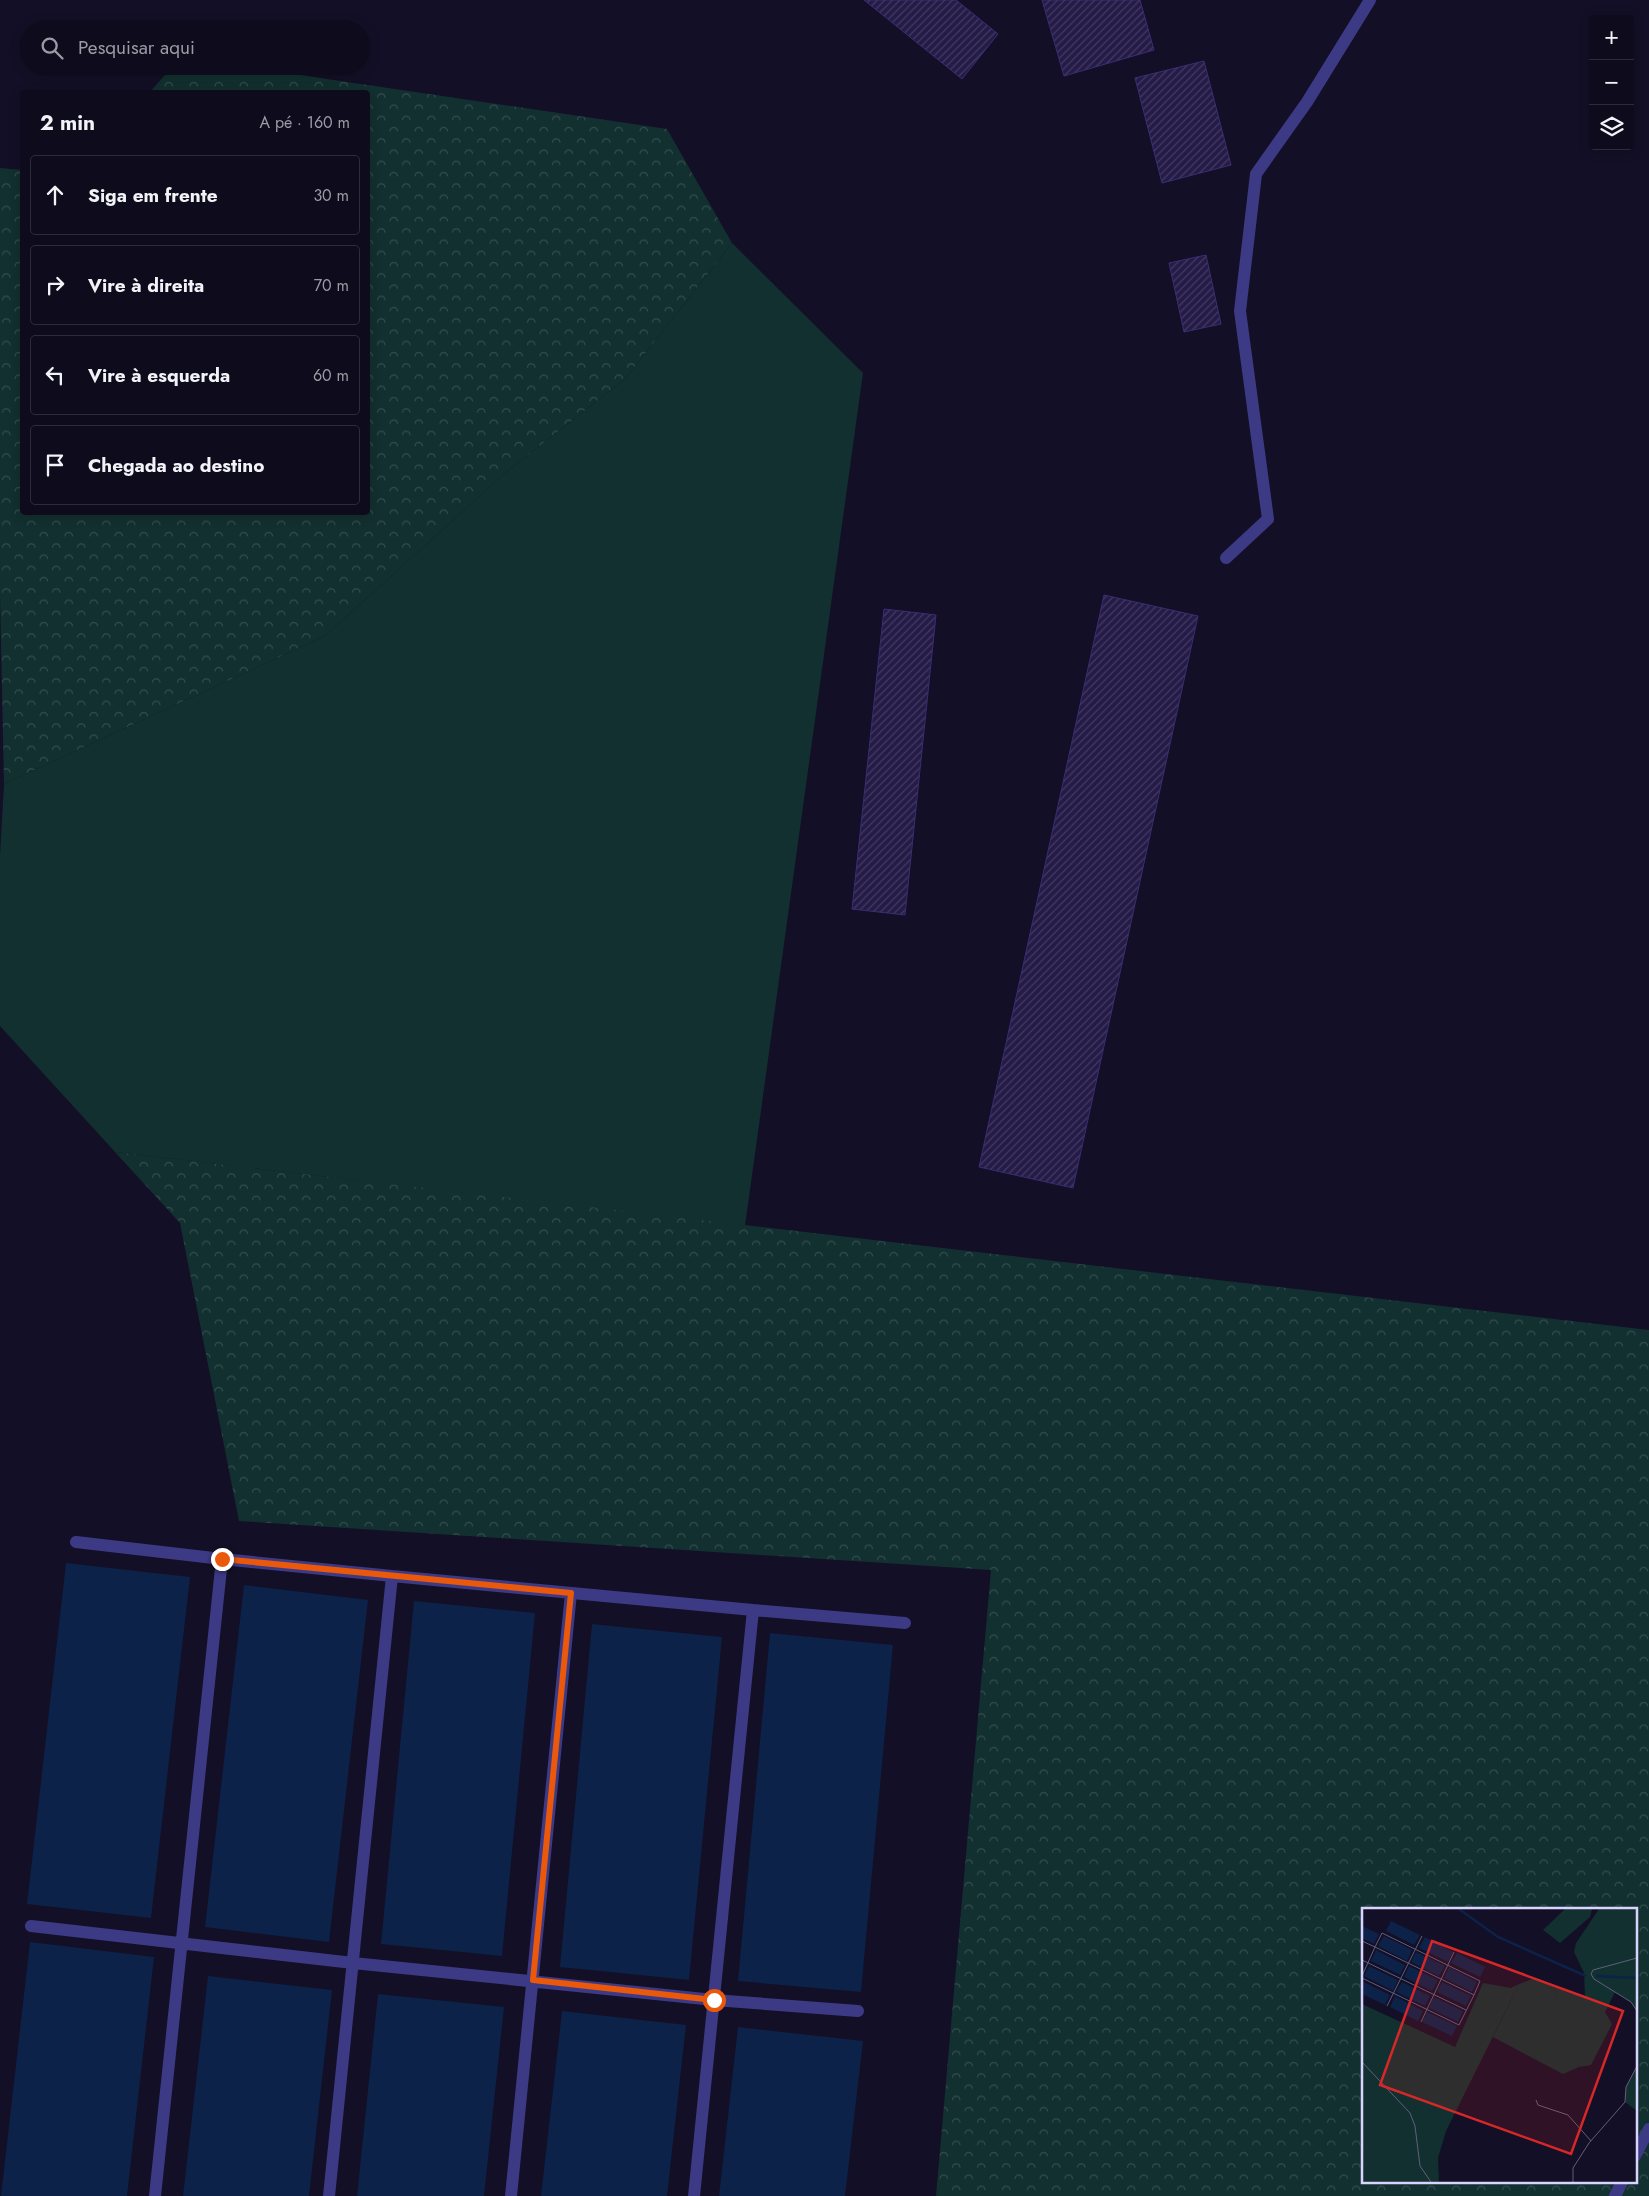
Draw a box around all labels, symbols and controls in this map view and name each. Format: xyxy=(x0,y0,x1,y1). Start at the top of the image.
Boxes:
map controls xyxy=(1589,15,1634,150)
button: + xyxy=(1589,15,1634,60)
search box xyxy=(20,20,370,75)
icon: search xyxy=(38,34,66,62)
text: Pesquisar aqui xyxy=(78,34,195,61)
button: − xyxy=(1589,60,1634,105)
button: layers xyxy=(1589,105,1634,150)
text: 2 min xyxy=(40,108,95,138)
text: A pé · 160 m xyxy=(260,111,350,134)
icon: ahead xyxy=(41,181,69,209)
text: Siga em frente xyxy=(88,182,218,209)
text: 30 m xyxy=(313,184,349,207)
icon: right xyxy=(41,271,69,299)
text: Vire à direita xyxy=(88,272,204,299)
text: 70 m xyxy=(314,274,349,297)
icon: left xyxy=(41,361,69,389)
text: Vire à esquerda xyxy=(88,362,230,389)
text: 60 m xyxy=(313,364,349,387)
icon: arrive xyxy=(41,451,69,479)
text: Chegada ao destino xyxy=(88,452,264,479)
route end xyxy=(211,1548,234,1571)
inset map xyxy=(1362,1908,1636,2184)
route start xyxy=(703,1989,726,2012)

